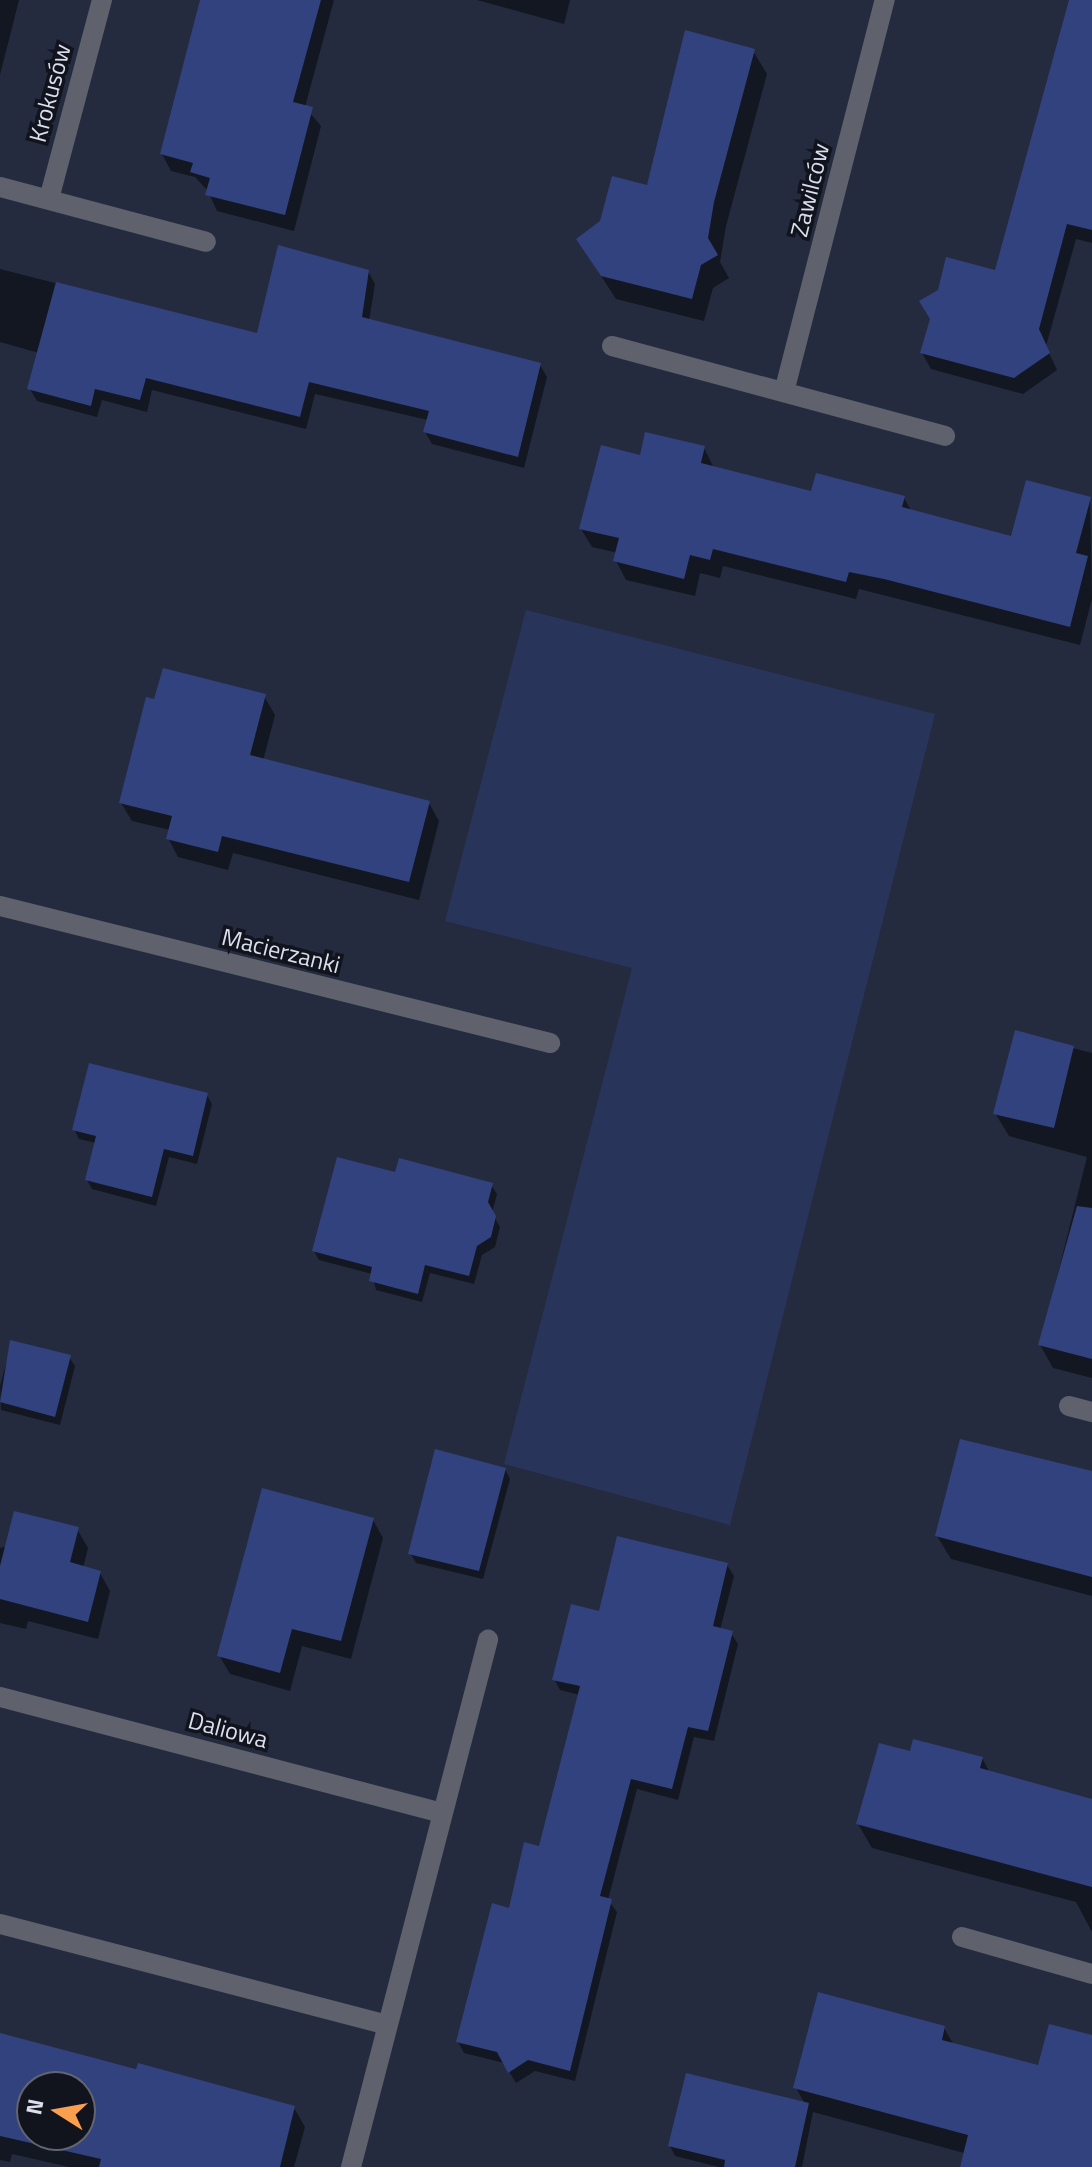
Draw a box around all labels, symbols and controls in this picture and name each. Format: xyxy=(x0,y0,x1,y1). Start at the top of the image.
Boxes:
street label: Krokusów xyxy=(23,41,77,145)
street label: Zawilców xyxy=(785,140,835,240)
street label: Macierzanki xyxy=(219,922,343,980)
street label: Daliowa xyxy=(185,1706,271,1754)
north arrow xyxy=(16,2071,96,2151)
text: N xyxy=(16,2096,53,2118)

